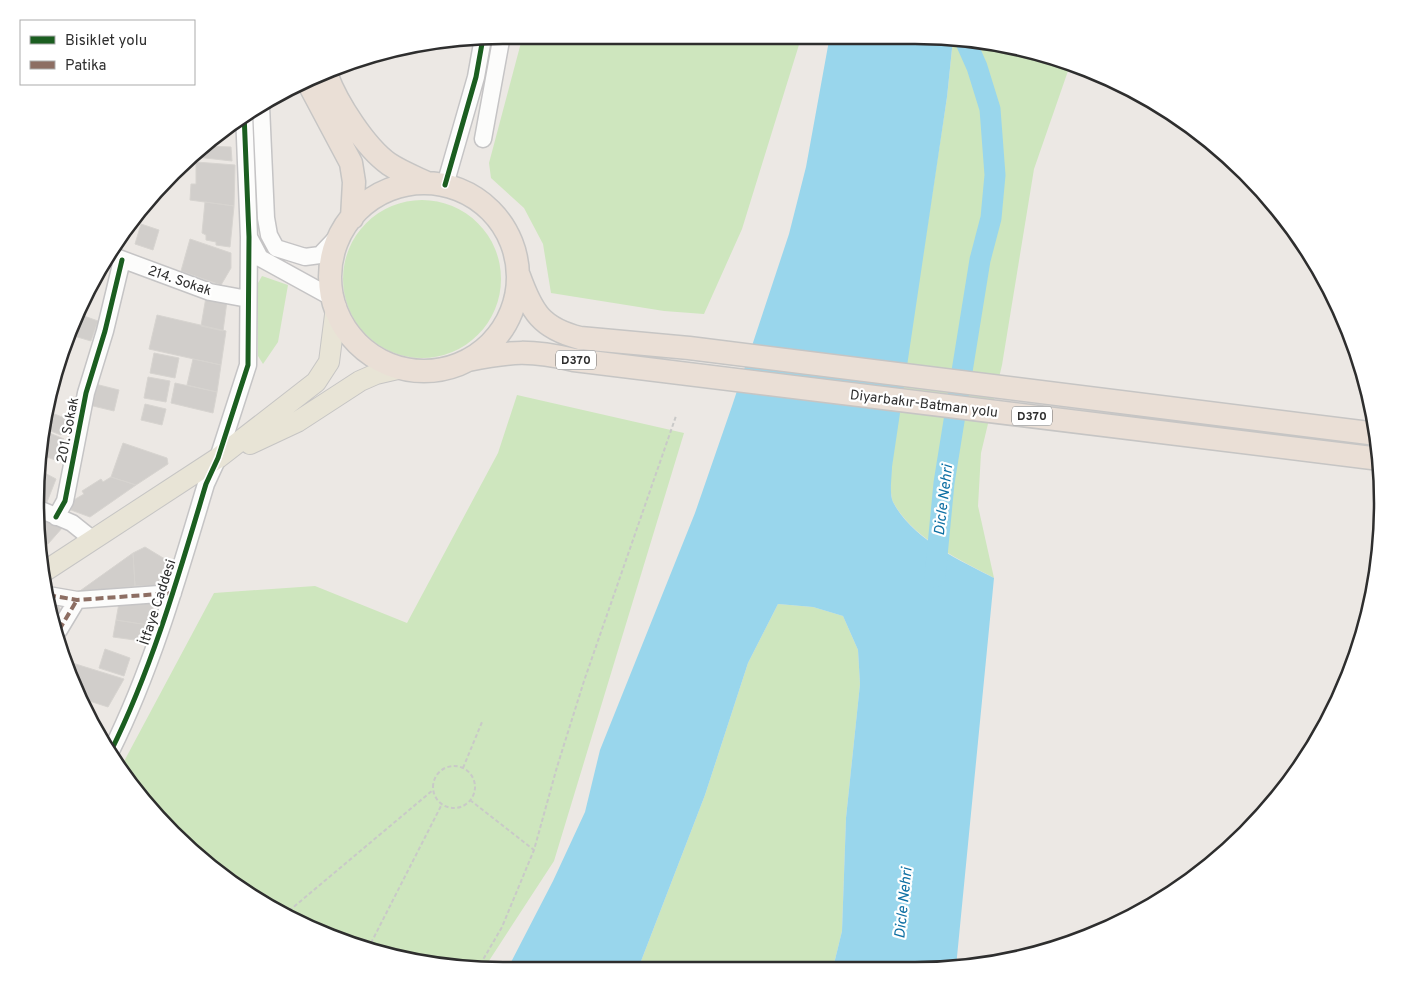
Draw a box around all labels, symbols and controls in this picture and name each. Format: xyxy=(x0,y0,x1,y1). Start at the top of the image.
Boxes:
legend xyxy=(20,20,195,85)
text: Bisiklet yolu xyxy=(65,32,147,51)
text: Patika xyxy=(65,57,106,76)
street label: 214. Sokak xyxy=(145,263,214,300)
road number: D370 xyxy=(556,350,596,370)
street label: Diyarbakır-Batman yolu xyxy=(849,387,999,422)
street label: 201. Sokak xyxy=(54,396,83,465)
road number: D370 xyxy=(1012,406,1052,426)
water label: Dicle Nehri xyxy=(931,462,958,537)
street label: İtfaye Caddesi xyxy=(136,557,180,647)
water label: Dicle Nehri xyxy=(891,865,918,940)

